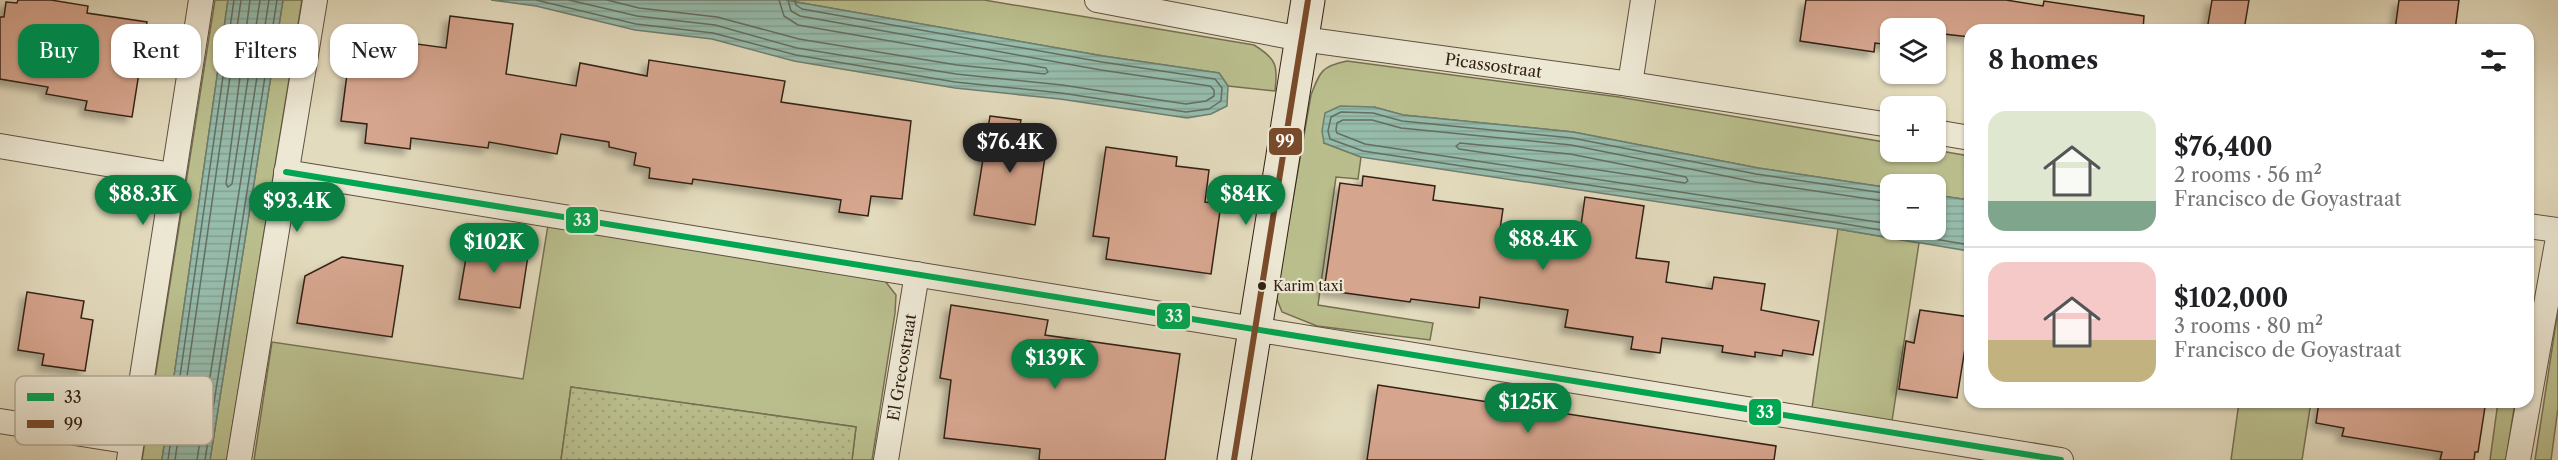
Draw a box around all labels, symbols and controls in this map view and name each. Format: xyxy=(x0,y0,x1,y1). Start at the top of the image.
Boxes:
map controls xyxy=(1880,18,1946,240)
button: layers xyxy=(1880,18,1946,84)
chip: Buy xyxy=(18,24,99,78)
chip: Rent xyxy=(111,24,201,78)
chip: Filters xyxy=(213,24,318,78)
chip: New xyxy=(330,24,418,78)
text: 8 homes xyxy=(1988,44,2098,76)
icon: filters xyxy=(2477,44,2510,77)
street label: Picassostraat xyxy=(1444,49,1544,82)
button: + xyxy=(1880,96,1946,162)
pin: $76.4K xyxy=(961,123,1059,174)
line badge: 99 xyxy=(1268,127,1303,156)
text: $76.4K xyxy=(977,130,1043,154)
text: 99 xyxy=(1275,131,1295,151)
text: $76,400 xyxy=(2174,131,2273,163)
icon: home xyxy=(2036,135,2108,207)
text: 2 rooms · 56 m² xyxy=(2174,163,2322,187)
button: − xyxy=(1880,174,1946,240)
pin: $88.3K xyxy=(94,175,192,226)
pin: $84K xyxy=(1210,175,1282,226)
text: $88.3K xyxy=(109,182,177,206)
pin: $93.4K xyxy=(248,182,346,233)
text: $84K xyxy=(1220,182,1272,206)
text: Francisco de Goyastraat xyxy=(2174,187,2402,211)
text: $93.4K xyxy=(263,189,331,213)
line badge: 33 xyxy=(565,206,599,234)
text: 33 xyxy=(573,210,591,230)
pin: $88.4K xyxy=(1494,220,1592,271)
pin: $102K xyxy=(452,223,536,274)
text: $88.4K xyxy=(1508,227,1578,251)
text: $102K xyxy=(464,230,524,254)
place label: Karim taxi xyxy=(1273,277,1343,295)
marker: Karim taxi xyxy=(1256,280,1268,292)
text: $102,000 xyxy=(2174,282,2288,314)
icon: home xyxy=(2036,286,2108,358)
line badge: 33 xyxy=(1156,302,1191,330)
text: 33 xyxy=(1165,306,1183,326)
street label: El Grecostraat xyxy=(883,312,920,422)
text: 3 rooms · 80 m² xyxy=(2174,314,2323,338)
text: Francisco de Goyastraat xyxy=(2174,338,2402,362)
pin: $139K xyxy=(1013,339,1097,390)
text: $139K xyxy=(1025,346,1085,370)
legend xyxy=(15,376,213,445)
pin: $125K xyxy=(1486,383,1570,434)
text: 33 xyxy=(64,387,82,407)
text: $125K xyxy=(1499,390,1558,414)
line badge: 33 xyxy=(1748,398,1782,426)
text: 33 xyxy=(1756,402,1774,422)
text: 99 xyxy=(64,414,83,434)

